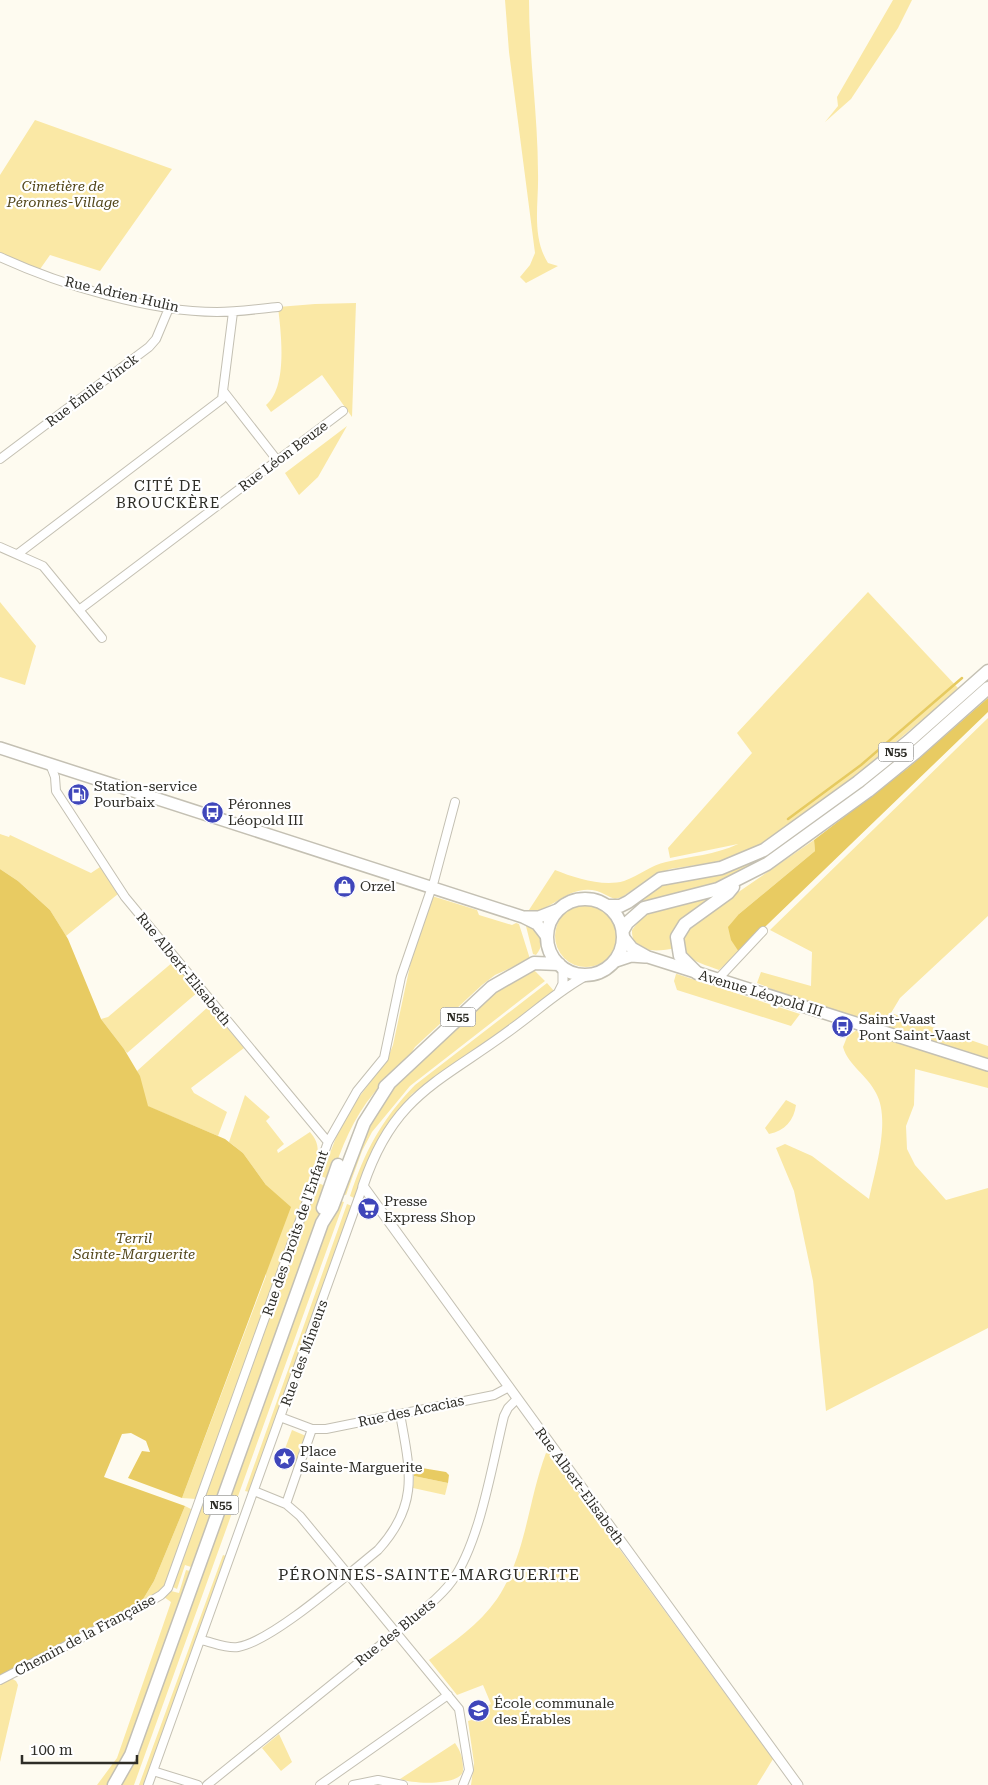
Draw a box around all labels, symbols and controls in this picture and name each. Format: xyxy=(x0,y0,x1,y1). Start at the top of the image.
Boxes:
park label: Cimetière de Péronnes-Village xyxy=(6,178,119,210)
street label: Rue Adrien Hulin xyxy=(63,273,181,315)
street label: Rue Émile Vinck xyxy=(43,350,141,430)
street label: Rue Léon Beuze xyxy=(235,417,331,495)
district label: CITÉ DE BROUCKÈRE xyxy=(116,477,220,512)
road number: N55 xyxy=(878,742,914,762)
place label: Station-service Pourbaix xyxy=(94,778,197,810)
fuel station icon: Station-service Pourbaix xyxy=(66,782,90,806)
place label: Péronnes Léopold III xyxy=(228,796,303,828)
bus stop icon: Péronnes Léopold III xyxy=(200,800,224,824)
shop icon: Orzel xyxy=(332,874,356,898)
place label: Orzel xyxy=(360,878,396,894)
street label: Rue Albert-Elisabeth xyxy=(133,909,235,1029)
street label: Avenue Léopold III xyxy=(697,966,825,1020)
road number: N55 xyxy=(440,1008,476,1026)
place label: Saint-Vaast Pont Saint-Vaast xyxy=(859,1011,971,1043)
bus stop icon: Saint-Vaast Pont Saint-Vaast xyxy=(831,1015,855,1039)
street label: Rue des Droits de l'Enfant xyxy=(259,1148,331,1318)
place label: Presse Express Shop xyxy=(384,1193,476,1225)
supermarket icon: Presse Express Shop xyxy=(356,1197,380,1221)
park label: Terril Sainte-Marguerite xyxy=(72,1230,195,1262)
street label: Rue des Mineurs xyxy=(277,1297,331,1408)
street label: Rue des Acacias xyxy=(357,1392,466,1430)
street label: Rue Albert-Elisabeth xyxy=(532,1424,628,1548)
place label: Place Sainte-Marguerite xyxy=(300,1443,423,1475)
place icon: Place Sainte-Marguerite xyxy=(272,1447,296,1471)
road number: N55 xyxy=(204,1496,238,1514)
district label: PÉRONNES-SAINTE-MARGUERITE xyxy=(278,1565,580,1584)
street label: Chemin de la Française xyxy=(12,1591,158,1679)
street label: Rue des Bluets xyxy=(352,1595,438,1669)
place label: École communale des Érables xyxy=(494,1695,615,1727)
school or university icon: École communale des Érables xyxy=(466,1699,490,1723)
scale bar xyxy=(22,1732,138,1764)
text: 100 m xyxy=(30,1741,73,1759)

